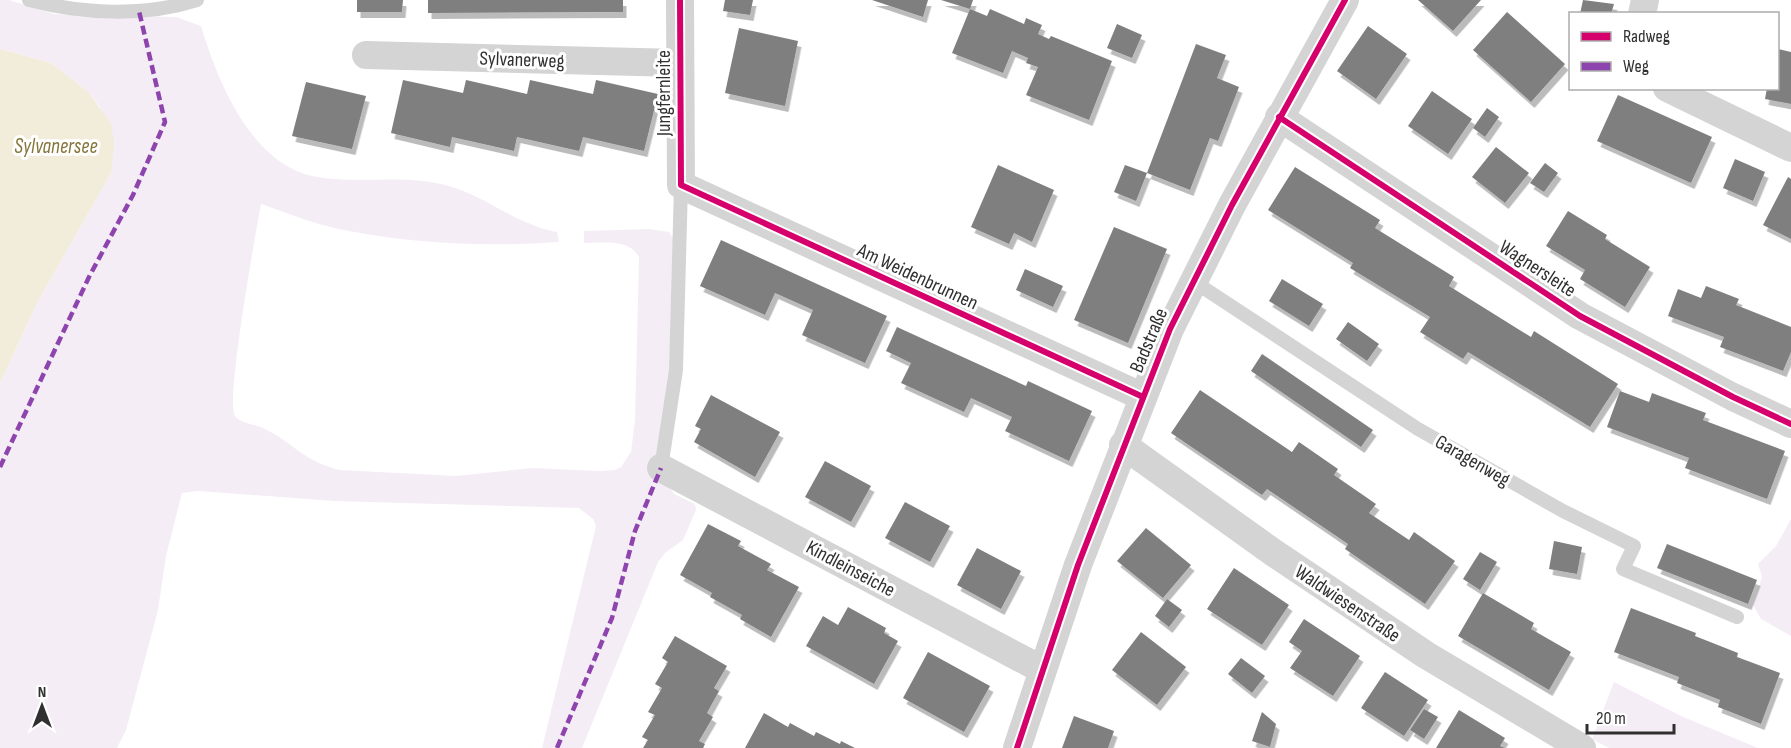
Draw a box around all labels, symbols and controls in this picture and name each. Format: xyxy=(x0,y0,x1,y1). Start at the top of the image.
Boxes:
legend xyxy=(1569,12,1779,90)
text: Radweg xyxy=(1623,26,1670,47)
street label: Sylvanerweg xyxy=(479,47,565,73)
street label: Jungfernleite xyxy=(652,50,676,137)
text: Weg xyxy=(1623,56,1649,77)
water label: Sylvanersee xyxy=(14,134,98,159)
street label: Wagnersleite xyxy=(1495,235,1580,303)
street label: Am Weidenbrunnen xyxy=(852,238,982,315)
street label: Badstraße xyxy=(1125,304,1173,376)
street label: Garagenweg xyxy=(1431,430,1514,492)
street label: Kindleinseiche xyxy=(802,535,899,602)
street label: Waldwiesenstraße xyxy=(1290,560,1405,648)
north arrow xyxy=(12,676,72,736)
text: N xyxy=(38,683,46,702)
scale bar xyxy=(1587,697,1674,735)
text: 20 m xyxy=(1596,708,1626,729)

